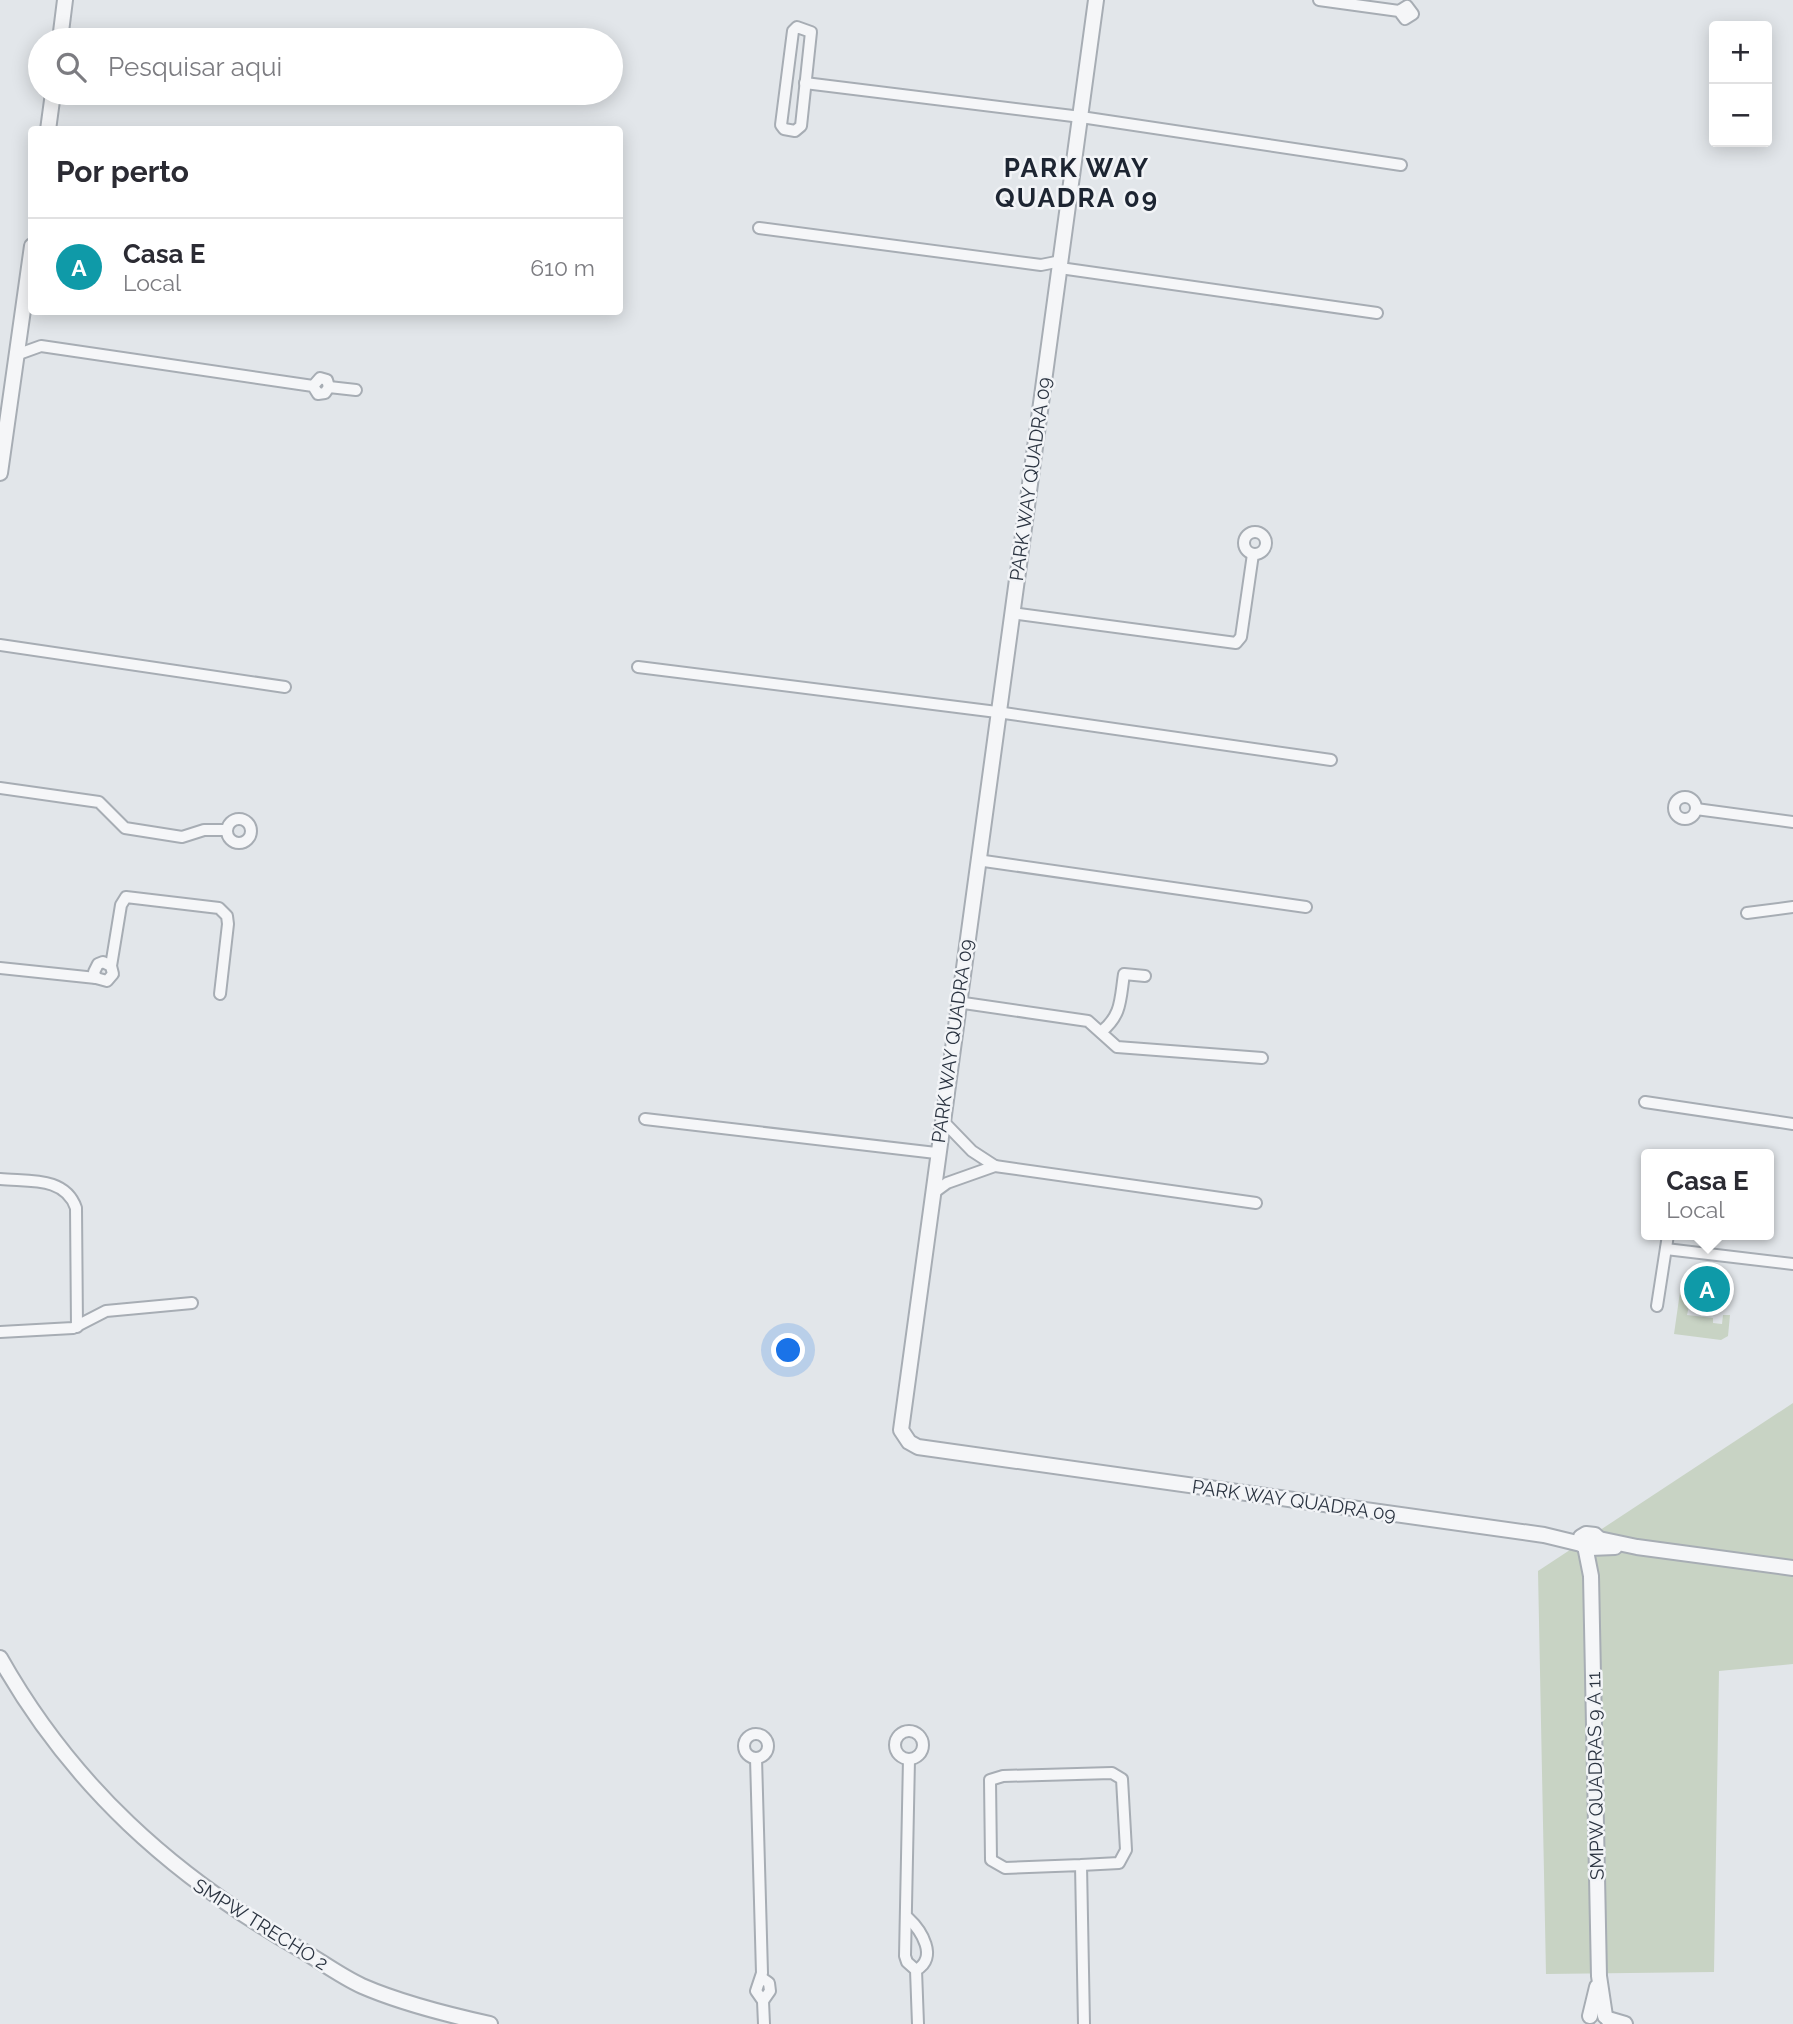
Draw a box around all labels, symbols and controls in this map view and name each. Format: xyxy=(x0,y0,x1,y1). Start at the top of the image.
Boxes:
map controls xyxy=(1709,21,1772,147)
button: + xyxy=(1709,21,1772,84)
search box xyxy=(28,28,623,105)
icon: search xyxy=(52,48,90,86)
text: Pesquisar aqui xyxy=(108,52,282,82)
button: − xyxy=(1709,84,1772,147)
district label: PARK WAY QUADRA 09 xyxy=(995,153,1159,213)
text: Por perto xyxy=(56,154,189,189)
text: Casa E xyxy=(123,239,205,269)
text: A xyxy=(71,254,87,281)
text: 610 m xyxy=(530,254,595,281)
text: Local xyxy=(123,269,181,296)
street label: PARK WAY QUADRA 09 xyxy=(1005,376,1055,582)
street label: PARK WAY QUADRA 09 xyxy=(927,938,977,1144)
popup xyxy=(1641,1149,1774,1240)
text: Casa E xyxy=(1666,1166,1749,1196)
text: Local xyxy=(1666,1196,1725,1223)
pin: A xyxy=(1684,1263,1730,1315)
your location xyxy=(771,1333,805,1367)
street label: PARK WAY QUADRA 09 xyxy=(1191,1475,1397,1525)
street label: SMPW QUADRAS 9 A 11 xyxy=(1582,1672,1608,1880)
street label: SMPW TRECHO 2 xyxy=(190,1874,332,1974)

